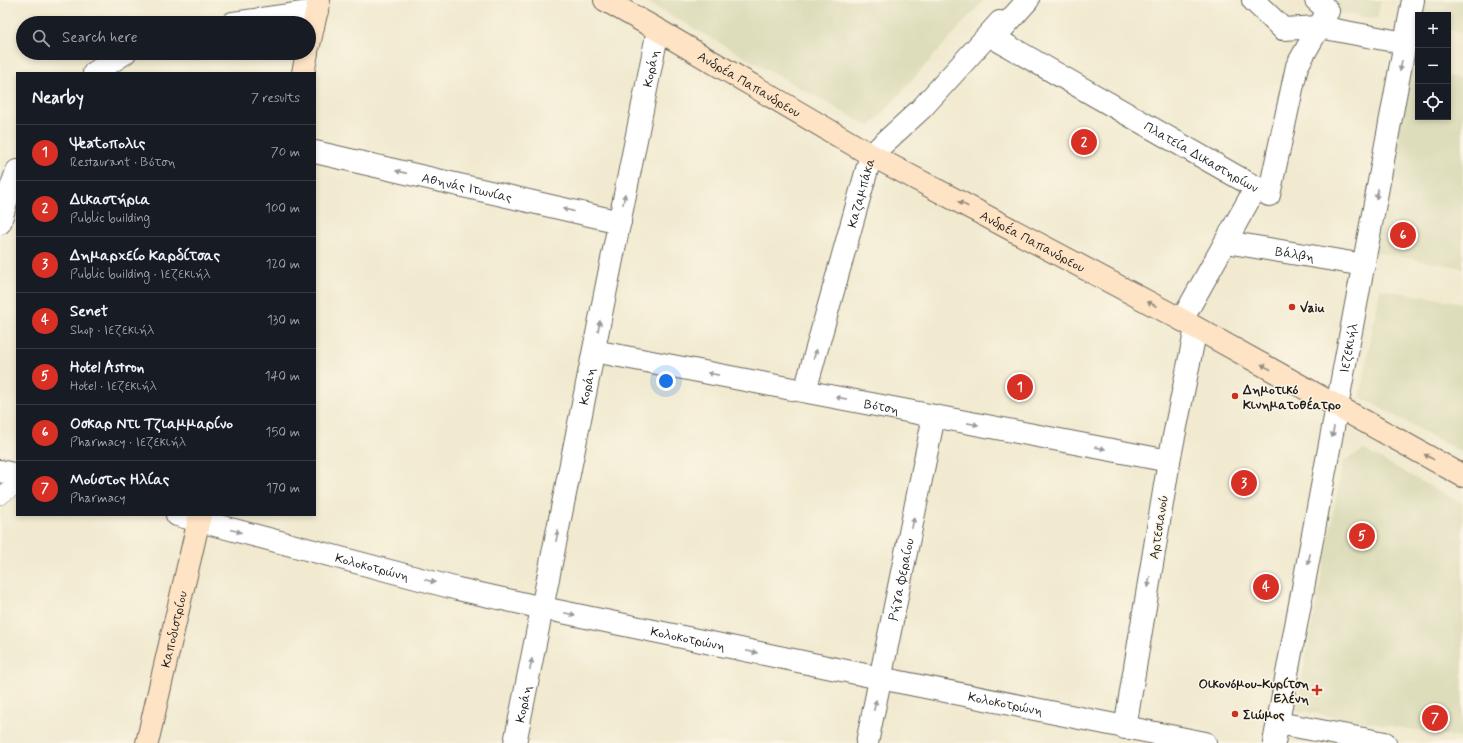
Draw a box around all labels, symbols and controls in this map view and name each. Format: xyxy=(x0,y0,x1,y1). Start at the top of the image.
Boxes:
map controls xyxy=(1415,12,1451,120)
button: + xyxy=(1415,12,1451,48)
search box xyxy=(16,16,316,60)
icon: search xyxy=(30,27,52,49)
text: Search here xyxy=(62,28,138,48)
street label: Ανδρέα Παπανδρεου xyxy=(694,48,803,122)
button: − xyxy=(1415,48,1451,84)
street label: Κοράη xyxy=(640,49,664,89)
one-way arrow xyxy=(1398,60,1404,72)
button: locate xyxy=(1415,84,1451,120)
text: Nearby xyxy=(32,87,84,109)
text: 7 results xyxy=(251,90,300,107)
street label: Πλατεία Δικαστηρίων xyxy=(1141,118,1261,197)
pin: 2 xyxy=(1071,127,1097,157)
text: Ψeatοπολις xyxy=(70,134,145,154)
text: 1 xyxy=(42,144,48,161)
text: 70 m xyxy=(271,144,300,161)
text: Restaurant · Βότση xyxy=(70,154,176,171)
street label: Καζαμπάκα xyxy=(844,156,880,230)
one-way arrow xyxy=(394,168,407,174)
street label: Αθηνάς Ιτωνίας xyxy=(420,170,514,207)
one-way arrow xyxy=(1374,188,1380,200)
text: Δικαστήρια xyxy=(70,190,150,210)
one-way arrow xyxy=(622,193,628,205)
text: 2 xyxy=(42,200,48,217)
text: 100 m xyxy=(265,200,300,217)
one-way arrow xyxy=(957,201,969,208)
one-way arrow xyxy=(562,207,574,213)
street label: Ανδρέα Παπανδρεου xyxy=(977,207,1088,277)
text: Public building xyxy=(70,210,150,227)
pin: 6 xyxy=(1390,220,1416,250)
street label: Βάλβη xyxy=(1274,243,1316,267)
text: Δημαρχείο Καρδίτσας xyxy=(70,246,220,266)
text: 3 xyxy=(42,256,48,273)
text: 120 m xyxy=(266,256,300,273)
text: Public building · Ιεζεκιήλ xyxy=(70,266,211,283)
place label: Vaiu xyxy=(1300,300,1325,317)
one-way arrow xyxy=(1146,301,1158,308)
text: Senet xyxy=(70,302,108,322)
marker: Vaiu xyxy=(1287,302,1297,312)
text: 4 xyxy=(41,312,49,329)
text: 130 m xyxy=(267,312,300,329)
one-way arrow xyxy=(596,320,602,332)
text: Shop · Ιεζεκιήλ xyxy=(70,322,154,339)
street label: Ιεζεκιήλ xyxy=(1336,322,1362,375)
one-way arrow xyxy=(812,348,818,360)
text: Hotel Astron xyxy=(70,358,144,378)
one-way arrow xyxy=(1260,364,1272,371)
street label: Κοράη xyxy=(576,366,600,406)
text: 5 xyxy=(41,368,49,385)
text: 140 m xyxy=(265,368,300,385)
your location xyxy=(656,371,676,391)
one-way arrow xyxy=(707,371,720,377)
pin: 1 xyxy=(1007,372,1033,402)
text: Hotel · Ιεζεκιήλ xyxy=(70,378,157,395)
place label: Δημοτικό Κινηματοθέατρο xyxy=(1242,382,1341,414)
marker: Δημοτικό Κινηματοθέατρο xyxy=(1230,391,1240,401)
one-way arrow xyxy=(835,395,847,401)
street label: Βότση xyxy=(863,396,900,419)
text: Οσκαρ Ντι Τζιαμμαρίνο xyxy=(70,414,233,434)
one-way arrow xyxy=(967,421,979,427)
text: 6 xyxy=(42,424,48,441)
text: 150 m xyxy=(266,424,300,441)
one-way arrow xyxy=(1330,426,1336,438)
text: Pharmacy · Ιεζεκιήλ xyxy=(70,434,186,451)
one-way arrow xyxy=(1094,445,1107,451)
one-way arrow xyxy=(1423,454,1435,460)
pin: 3 xyxy=(1231,468,1257,498)
text: Μούστος Ηλίας xyxy=(70,470,169,490)
text: 7 xyxy=(41,480,49,497)
text: 170 m xyxy=(266,480,300,497)
text: Pharmacy xyxy=(70,490,126,507)
street label: Αρτεσιανού xyxy=(1146,494,1173,561)
one-way arrow xyxy=(910,516,916,529)
pin: 5 xyxy=(1349,521,1375,551)
one-way arrow xyxy=(231,528,243,534)
one-way arrow xyxy=(554,530,560,542)
street label: Ρήγα Φεραίου xyxy=(885,537,919,622)
street label: Κολοκοτρώνη xyxy=(333,550,411,586)
one-way arrow xyxy=(1306,553,1312,566)
pin: 4 xyxy=(1253,572,1279,602)
one-way arrow xyxy=(1146,576,1152,588)
one-way arrow xyxy=(424,579,436,585)
street label: Καποδιστρίου xyxy=(158,589,192,669)
one-way arrow xyxy=(564,611,576,617)
street label: Κολοκοτρώνη xyxy=(649,624,727,656)
one-way arrow xyxy=(746,649,758,655)
one-way arrow xyxy=(529,657,535,670)
place label: Οικονόμου-Κυρίτση Ελένη xyxy=(1199,676,1309,708)
street label: Κοράη xyxy=(512,684,536,724)
marker: Οικονόμου-Κυρίτση Ελένη xyxy=(1312,685,1322,695)
street label: Κολοκοτρώνη xyxy=(967,689,1044,720)
one-way arrow xyxy=(872,699,878,711)
pin: 7 xyxy=(1422,703,1448,733)
place label: Σιώμος xyxy=(1243,707,1285,724)
marker: Σιώμος xyxy=(1230,709,1240,719)

